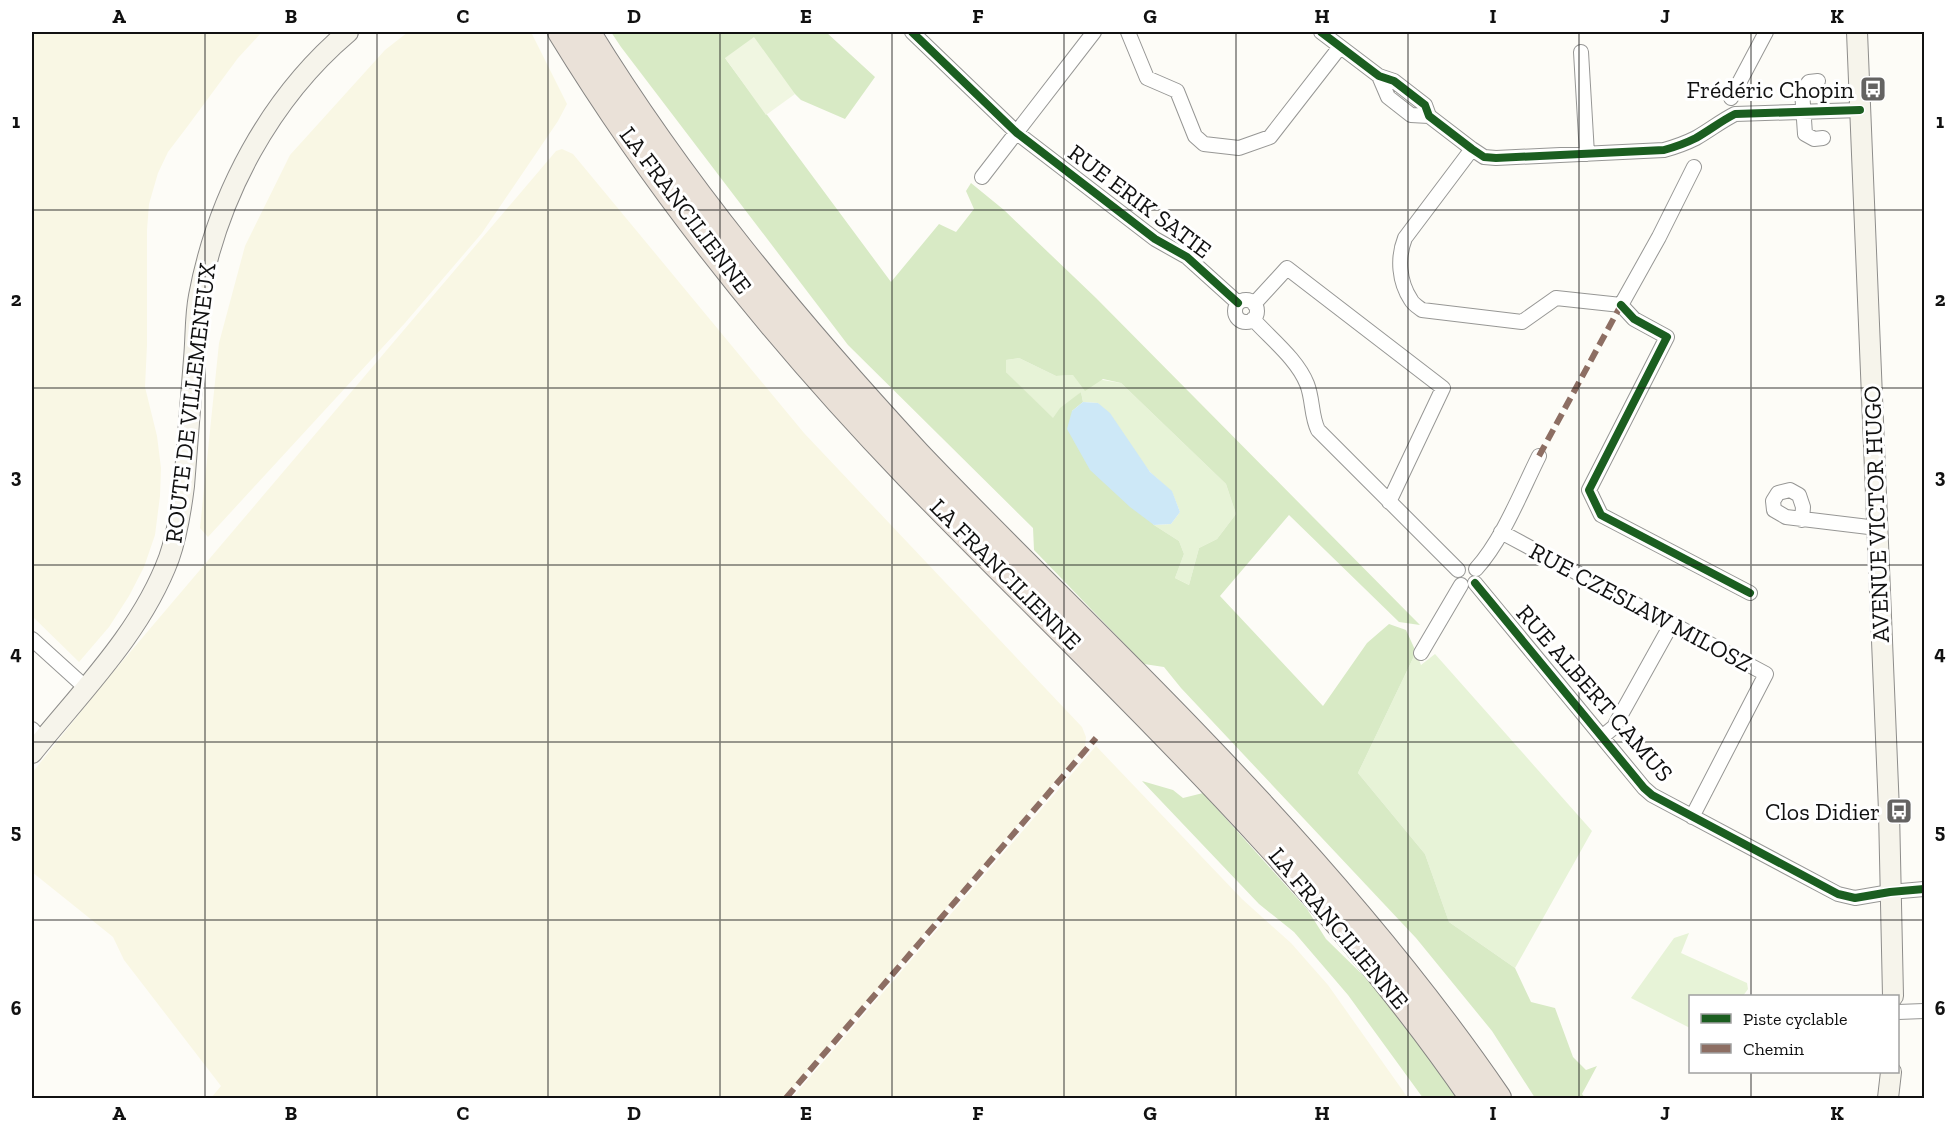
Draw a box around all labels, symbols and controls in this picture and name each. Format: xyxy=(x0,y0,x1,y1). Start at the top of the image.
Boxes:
text: A xyxy=(112,4,126,28)
text: B xyxy=(285,4,297,28)
text: C xyxy=(457,4,470,28)
text: D xyxy=(627,4,641,28)
text: E xyxy=(800,4,812,28)
text: F xyxy=(972,4,984,28)
text: G xyxy=(1143,4,1157,28)
text: H xyxy=(1314,4,1330,28)
text: I xyxy=(1489,4,1497,28)
text: J xyxy=(1660,4,1670,28)
text: K xyxy=(1830,4,1844,28)
bus stop icon: Frédéric Chopin xyxy=(1858,74,1888,104)
place label: Frédéric Chopin xyxy=(1687,75,1854,104)
text: 1 xyxy=(12,109,20,133)
text: 1 xyxy=(1936,109,1944,133)
street label: LA FRANCILIENNE xyxy=(614,121,758,299)
street label: RUE ERIK SATIE xyxy=(1063,138,1217,264)
street label: ROUTE DE VILLEMENEUX xyxy=(158,261,222,545)
text: 2 xyxy=(11,287,22,311)
text: 2 xyxy=(1935,287,1946,311)
street label: AVENUE VICTOR HUGO xyxy=(1857,385,1895,643)
text: 3 xyxy=(11,464,22,488)
text: 3 xyxy=(1935,464,1946,488)
street label: LA FRANCILIENNE xyxy=(924,492,1088,656)
street label: RUE CZESLAW MILOSZ xyxy=(1525,536,1757,678)
street label: RUE ALBERT CAMUS xyxy=(1510,599,1680,787)
text: 4 xyxy=(10,641,22,665)
text: 4 xyxy=(1934,641,1946,665)
bus stop icon: Clos Didier xyxy=(1884,796,1914,826)
place label: Clos Didier xyxy=(1765,797,1880,826)
text: 5 xyxy=(11,819,21,843)
text: 5 xyxy=(1935,819,1945,843)
street label: LA FRANCILIENNE xyxy=(1263,841,1415,1015)
legend xyxy=(1689,995,1899,1073)
text: 6 xyxy=(11,996,22,1020)
text: 6 xyxy=(1935,996,1946,1020)
text: Piste cyclable xyxy=(1743,1008,1847,1030)
text: Chemin xyxy=(1743,1038,1805,1060)
text: A xyxy=(112,1101,126,1125)
text: B xyxy=(285,1101,297,1125)
text: C xyxy=(457,1101,470,1125)
text: D xyxy=(627,1101,641,1125)
text: E xyxy=(800,1101,812,1125)
text: F xyxy=(972,1101,984,1125)
text: G xyxy=(1143,1101,1157,1125)
text: H xyxy=(1314,1101,1330,1125)
text: I xyxy=(1489,1101,1497,1125)
text: J xyxy=(1660,1101,1670,1125)
text: K xyxy=(1830,1101,1844,1125)

